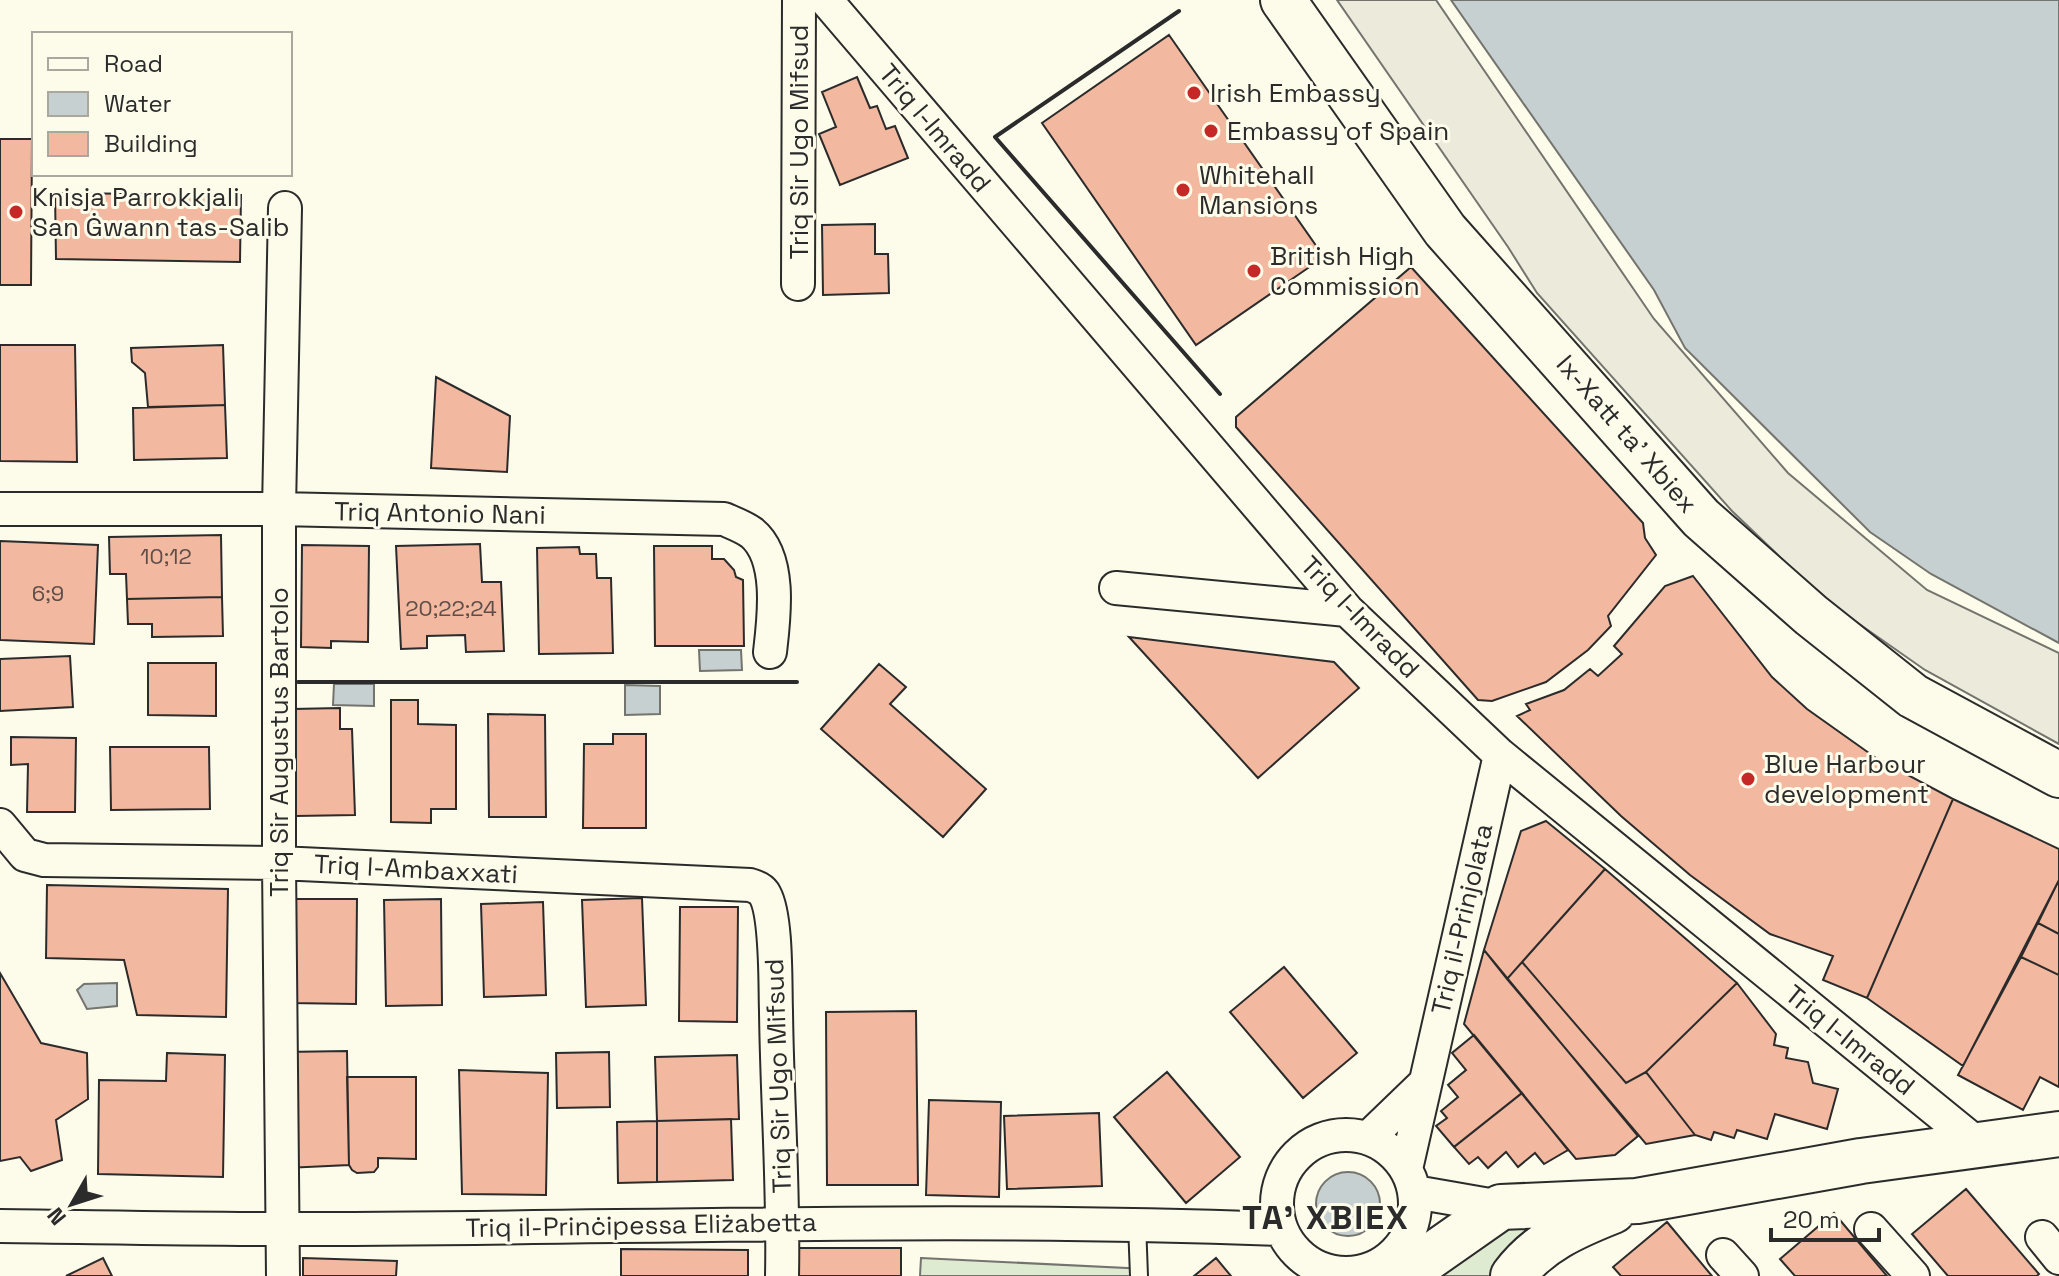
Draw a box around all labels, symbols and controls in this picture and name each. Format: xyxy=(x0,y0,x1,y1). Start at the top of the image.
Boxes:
street label: Triq Sir Ugo Mifsud xyxy=(782,25,816,259)
legend xyxy=(32,32,292,176)
text: Road xyxy=(104,48,163,79)
street label: Triq l-Imradd xyxy=(871,57,999,199)
place label: Irish Embassy xyxy=(1210,76,1381,110)
marker: Irish Embassy xyxy=(1185,84,1203,102)
text: Water xyxy=(104,88,172,119)
place label: Embassy of Spain xyxy=(1227,114,1449,148)
marker: Embassy of Spain xyxy=(1202,122,1220,140)
text: Building xyxy=(104,128,198,159)
place label: Whitehall Mansions xyxy=(1199,158,1318,222)
place label: Knisja Parrokkjali San Ġwann tas-Salib xyxy=(32,180,289,244)
marker: Whitehall Mansions xyxy=(1174,181,1192,199)
marker: Knisja Parrokkjali San Ġwann tas-Salib xyxy=(7,203,25,221)
place label: British High Commission xyxy=(1270,239,1420,303)
marker: British High Commission xyxy=(1245,262,1263,280)
street label: Ix-Xatt ta' Xbiex xyxy=(1549,348,1705,520)
street label: Triq Antonio Nani xyxy=(334,494,546,532)
house number: 10;12 xyxy=(140,542,192,570)
street label: Triq l-Imradd xyxy=(1293,549,1427,685)
house number: 6;9 xyxy=(32,579,64,607)
street label: Triq Sir Augustus Bartolo xyxy=(262,587,296,897)
house number: 20;22;24 xyxy=(405,594,497,622)
place label: Blue Harbour development xyxy=(1764,747,1929,811)
marker: Blue Harbour development xyxy=(1739,770,1757,788)
street label: Triq il-Prinjolata xyxy=(1423,820,1501,1018)
street label: Triq l-Ambaxxati xyxy=(313,847,519,891)
street label: Triq Sir Ugo Mifsud xyxy=(757,958,799,1194)
street label: Triq l-Imradd xyxy=(1778,977,1922,1103)
north arrow xyxy=(32,1164,112,1244)
scale bar xyxy=(1771,1192,1879,1242)
district label: TA' XBIEX xyxy=(1242,1196,1410,1239)
text: N xyxy=(41,1202,72,1231)
text: 20 m xyxy=(1783,1204,1840,1235)
street label: Triq il-Prinċipessa Eliżabetta xyxy=(465,1205,817,1245)

